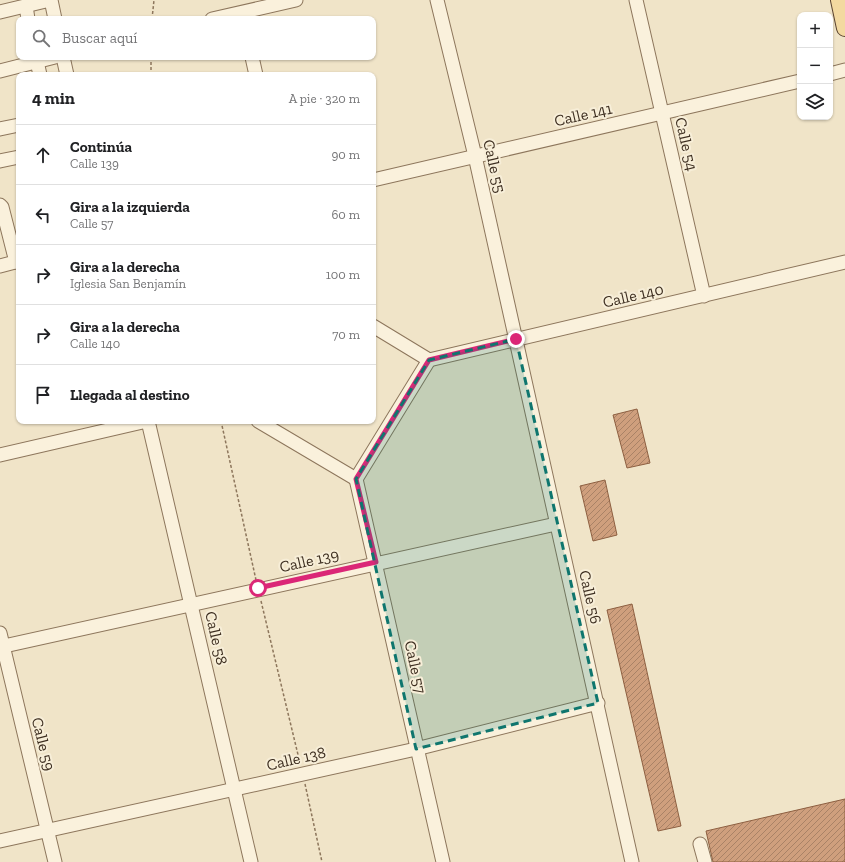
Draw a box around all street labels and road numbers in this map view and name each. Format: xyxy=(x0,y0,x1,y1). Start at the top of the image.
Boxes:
street label: Calle 141 xyxy=(552,99,614,130)
street label: Calle 54 xyxy=(671,115,702,173)
street label: Calle 55 xyxy=(479,138,510,195)
street label: Calle 140 xyxy=(601,279,665,312)
street label: Calle 139 xyxy=(278,544,341,577)
street label: Calle 56 xyxy=(575,568,606,626)
street label: Calle 58 xyxy=(201,609,232,667)
street label: Calle 57 xyxy=(401,639,430,696)
street label: Calle 59 xyxy=(28,715,59,773)
street label: Calle 138 xyxy=(265,742,328,775)

